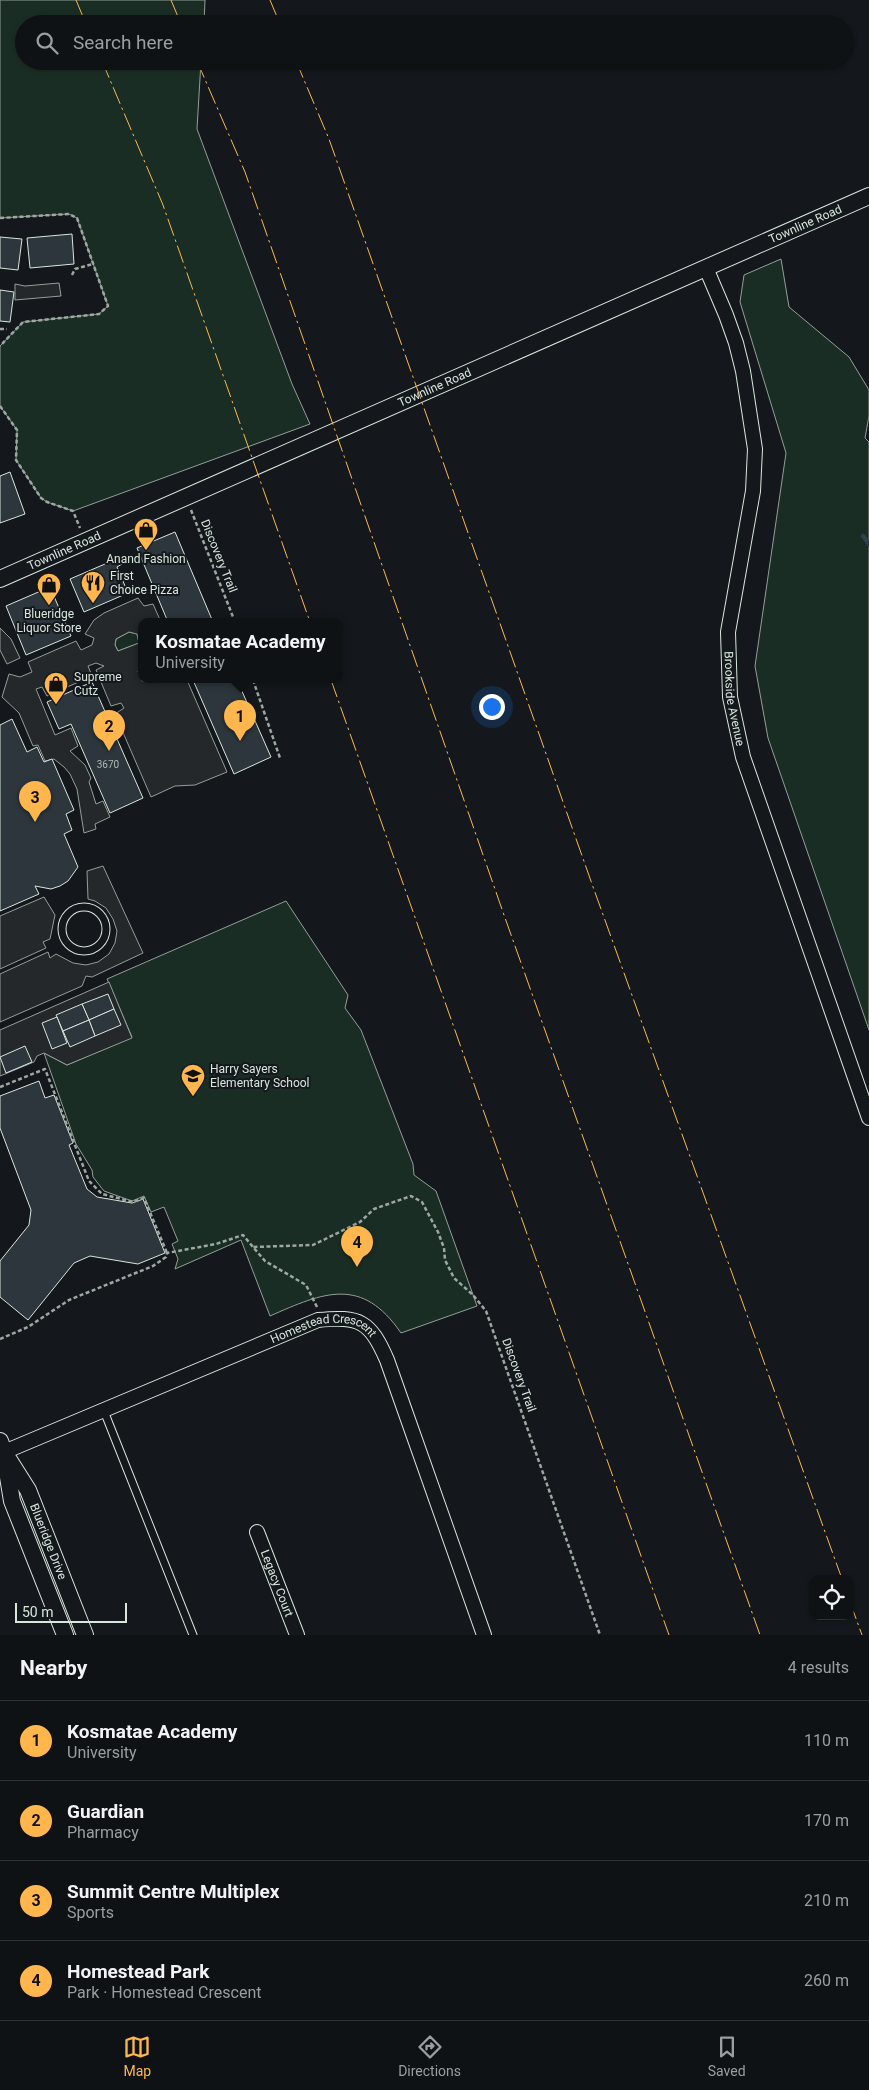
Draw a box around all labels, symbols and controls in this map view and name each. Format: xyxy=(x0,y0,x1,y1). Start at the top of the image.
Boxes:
search box xyxy=(15,15,854,70)
icon: search xyxy=(33,29,61,57)
text: Search here xyxy=(73,31,173,54)
street label: Townline Road xyxy=(767,202,844,246)
street label: Townline Road xyxy=(396,365,473,410)
shop icon: Anand Fashion xyxy=(133,517,159,551)
street label: Discovery Trail xyxy=(198,517,240,595)
street label: Townline Road xyxy=(25,529,103,573)
place label: Anand Fashion xyxy=(106,552,186,566)
place label: First Choice Pizza xyxy=(110,569,179,597)
restaurant icon: First Choice Pizza xyxy=(80,570,106,604)
shop icon: Blueridge Liquor Store xyxy=(36,572,62,606)
place label: Blueridge Liquor Store xyxy=(17,607,81,635)
popup xyxy=(138,618,343,683)
text: Kosmatae Academy xyxy=(155,630,326,653)
street label: Brookside Avenue xyxy=(722,651,747,747)
text: University xyxy=(155,653,225,672)
place label: Supreme Cutz xyxy=(74,670,122,698)
shop icon: Supreme Cutz xyxy=(43,671,69,705)
your location xyxy=(479,694,505,720)
pin: 1 xyxy=(224,700,256,741)
pin: 2 xyxy=(93,710,125,751)
house number: 3670 xyxy=(97,759,120,770)
pin: 3 xyxy=(19,781,51,822)
place label: Harry Sayers Elementary School xyxy=(210,1062,310,1090)
school or university icon: Harry Sayers Elementary School xyxy=(180,1063,206,1097)
pin: 4 xyxy=(341,1226,373,1267)
text: Homestead Crescent xyxy=(268,1312,380,1346)
street label: Homestead Crescent xyxy=(266,1333,378,1349)
street label: Discovery Trail xyxy=(499,1336,539,1414)
street label: Blueridge Drive xyxy=(27,1502,69,1581)
street label: Legacy Court xyxy=(258,1548,296,1619)
map controls xyxy=(809,1575,854,1620)
button: locate xyxy=(809,1575,854,1620)
scale bar xyxy=(15,1600,128,1623)
text: 50 m xyxy=(22,1604,54,1620)
text: Nearby xyxy=(20,1656,87,1680)
text: 4 results xyxy=(788,1658,849,1677)
text: Kosmatae Academy xyxy=(67,1720,237,1743)
text: 1 xyxy=(31,1731,41,1750)
text: 110 m xyxy=(804,1731,849,1750)
text: University xyxy=(67,1743,137,1762)
text: Guardian xyxy=(67,1800,144,1823)
text: 2 xyxy=(31,1811,41,1830)
text: 170 m xyxy=(804,1811,849,1830)
text: Pharmacy xyxy=(67,1823,139,1842)
text: Summit Centre Multiplex xyxy=(67,1880,279,1903)
text: 3 xyxy=(31,1891,41,1910)
text: 210 m xyxy=(804,1891,849,1910)
text: Sports xyxy=(67,1903,114,1922)
text: Homestead Park xyxy=(67,1960,209,1983)
text: 4 xyxy=(31,1971,41,1990)
text: 260 m xyxy=(804,1971,849,1990)
text: Park · Homestead Crescent xyxy=(67,1983,261,2002)
tab: Map xyxy=(123,2033,151,2079)
tab: Directions xyxy=(398,2033,461,2079)
tab: Saved xyxy=(708,2033,746,2079)

